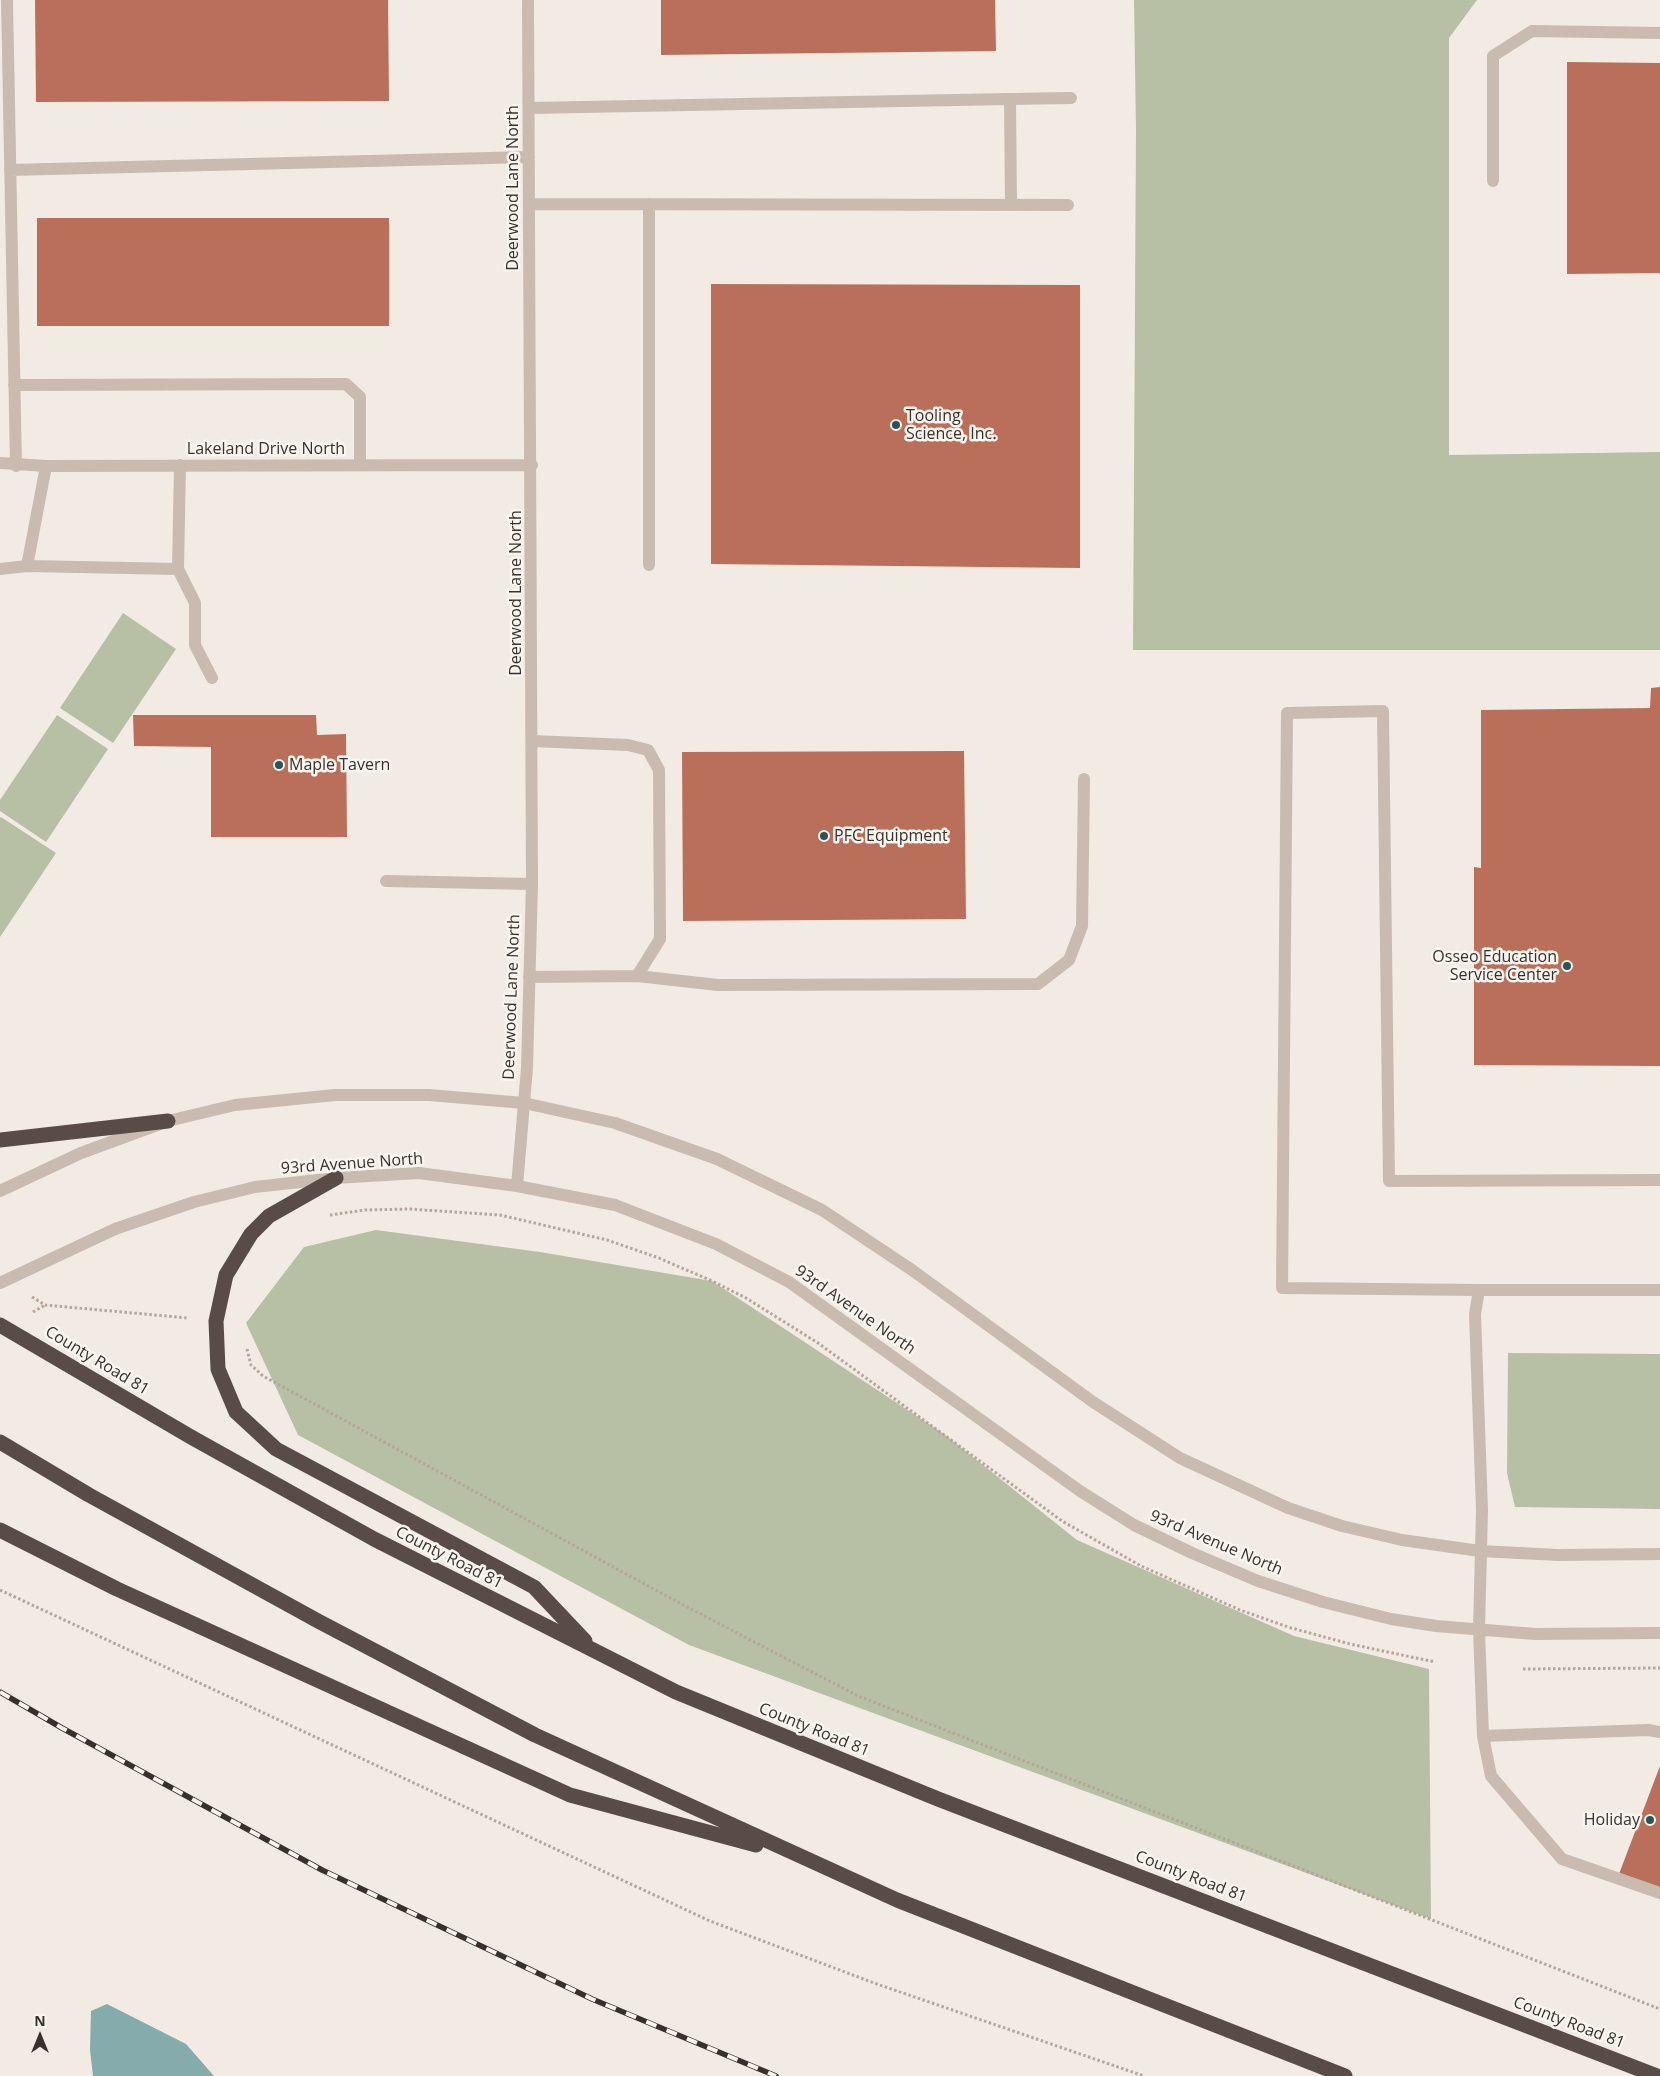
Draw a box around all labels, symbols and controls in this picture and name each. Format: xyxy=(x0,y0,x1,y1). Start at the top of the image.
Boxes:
street label: Deerwood Lane North xyxy=(503,105,523,271)
place label: Tooling Science, Inc. xyxy=(906,406,996,444)
marker: Tooling Science, Inc. xyxy=(890,419,902,431)
street label: Lakeland Drive North xyxy=(187,439,345,459)
street label: Deerwood Lane North xyxy=(506,510,526,676)
place label: Maple Tavern xyxy=(289,755,390,775)
marker: Maple Tavern xyxy=(273,759,285,771)
place label: PFC Equipment xyxy=(834,826,948,846)
marker: PFC Equipment xyxy=(818,830,830,842)
street label: Deerwood Lane North xyxy=(500,914,524,1080)
place label: Osseo Education Service Center xyxy=(1432,947,1557,985)
marker: Osseo Education Service Center xyxy=(1561,960,1573,972)
street label: 93rd Avenue North xyxy=(280,1149,424,1179)
street label: 93rd Avenue North xyxy=(791,1261,919,1359)
street label: County Road 81 xyxy=(42,1322,152,1400)
street label: 93rd Avenue North xyxy=(1147,1506,1285,1580)
street label: County Road 81 xyxy=(392,1523,506,1593)
street label: County Road 81 xyxy=(756,1699,872,1761)
place label: Holiday xyxy=(1584,1810,1640,1830)
marker: Holiday xyxy=(1644,1814,1656,1826)
street label: County Road 81 xyxy=(1133,1847,1249,1907)
street label: County Road 81 xyxy=(1511,1993,1627,2053)
north arrow xyxy=(15,2011,65,2061)
text: N xyxy=(34,2011,46,2030)

